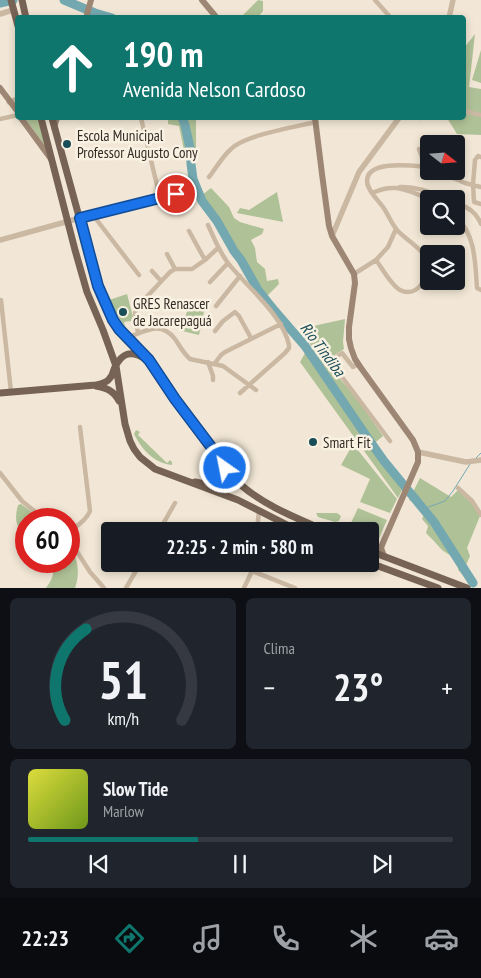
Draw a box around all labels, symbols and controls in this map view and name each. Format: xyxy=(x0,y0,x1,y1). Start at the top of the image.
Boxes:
text: 190 m xyxy=(123,31,204,77)
icon: ahead xyxy=(40,35,105,100)
text: Avenida Nelson Cardoso xyxy=(123,75,306,103)
place label: Escola Municipal Professor Augusto Cony xyxy=(77,126,198,162)
north arrow xyxy=(420,135,465,180)
map controls xyxy=(420,135,465,290)
marker: Escola Municipal Professor Augusto Cony xyxy=(61,138,73,150)
pin xyxy=(155,173,197,215)
icon: arrive xyxy=(162,180,190,208)
button: search xyxy=(420,190,465,235)
button: layers xyxy=(420,245,465,290)
place label: GRES Renascer de Jacarepaguá xyxy=(133,294,212,330)
marker: GRES Renascer de Jacarepaguá xyxy=(117,306,129,318)
water label: Rio Tindiba xyxy=(296,318,351,381)
place label: Smart Fit xyxy=(323,433,371,452)
marker: Smart Fit xyxy=(307,436,319,448)
position arrow xyxy=(198,441,250,493)
speed limit sign: 60 xyxy=(15,508,80,573)
text: 22:25 · 2 min · 580 m xyxy=(167,535,313,559)
text: Clima xyxy=(264,638,295,658)
text: 51 xyxy=(98,646,148,713)
text: 23° xyxy=(333,662,383,711)
text: − xyxy=(264,669,275,706)
text: + xyxy=(441,669,453,706)
text: km/h xyxy=(107,707,139,730)
text: Slow Tide xyxy=(103,777,168,801)
text: Marlow xyxy=(103,801,144,821)
icon: previous xyxy=(85,850,113,878)
icon: pause xyxy=(226,850,254,878)
icon: next xyxy=(368,850,396,878)
icon: directions xyxy=(112,921,147,956)
icon: music xyxy=(190,921,225,956)
icon: phone xyxy=(268,921,303,956)
icon: climate xyxy=(346,921,381,956)
icon: car xyxy=(424,921,459,956)
text: 22:23 xyxy=(22,924,69,952)

